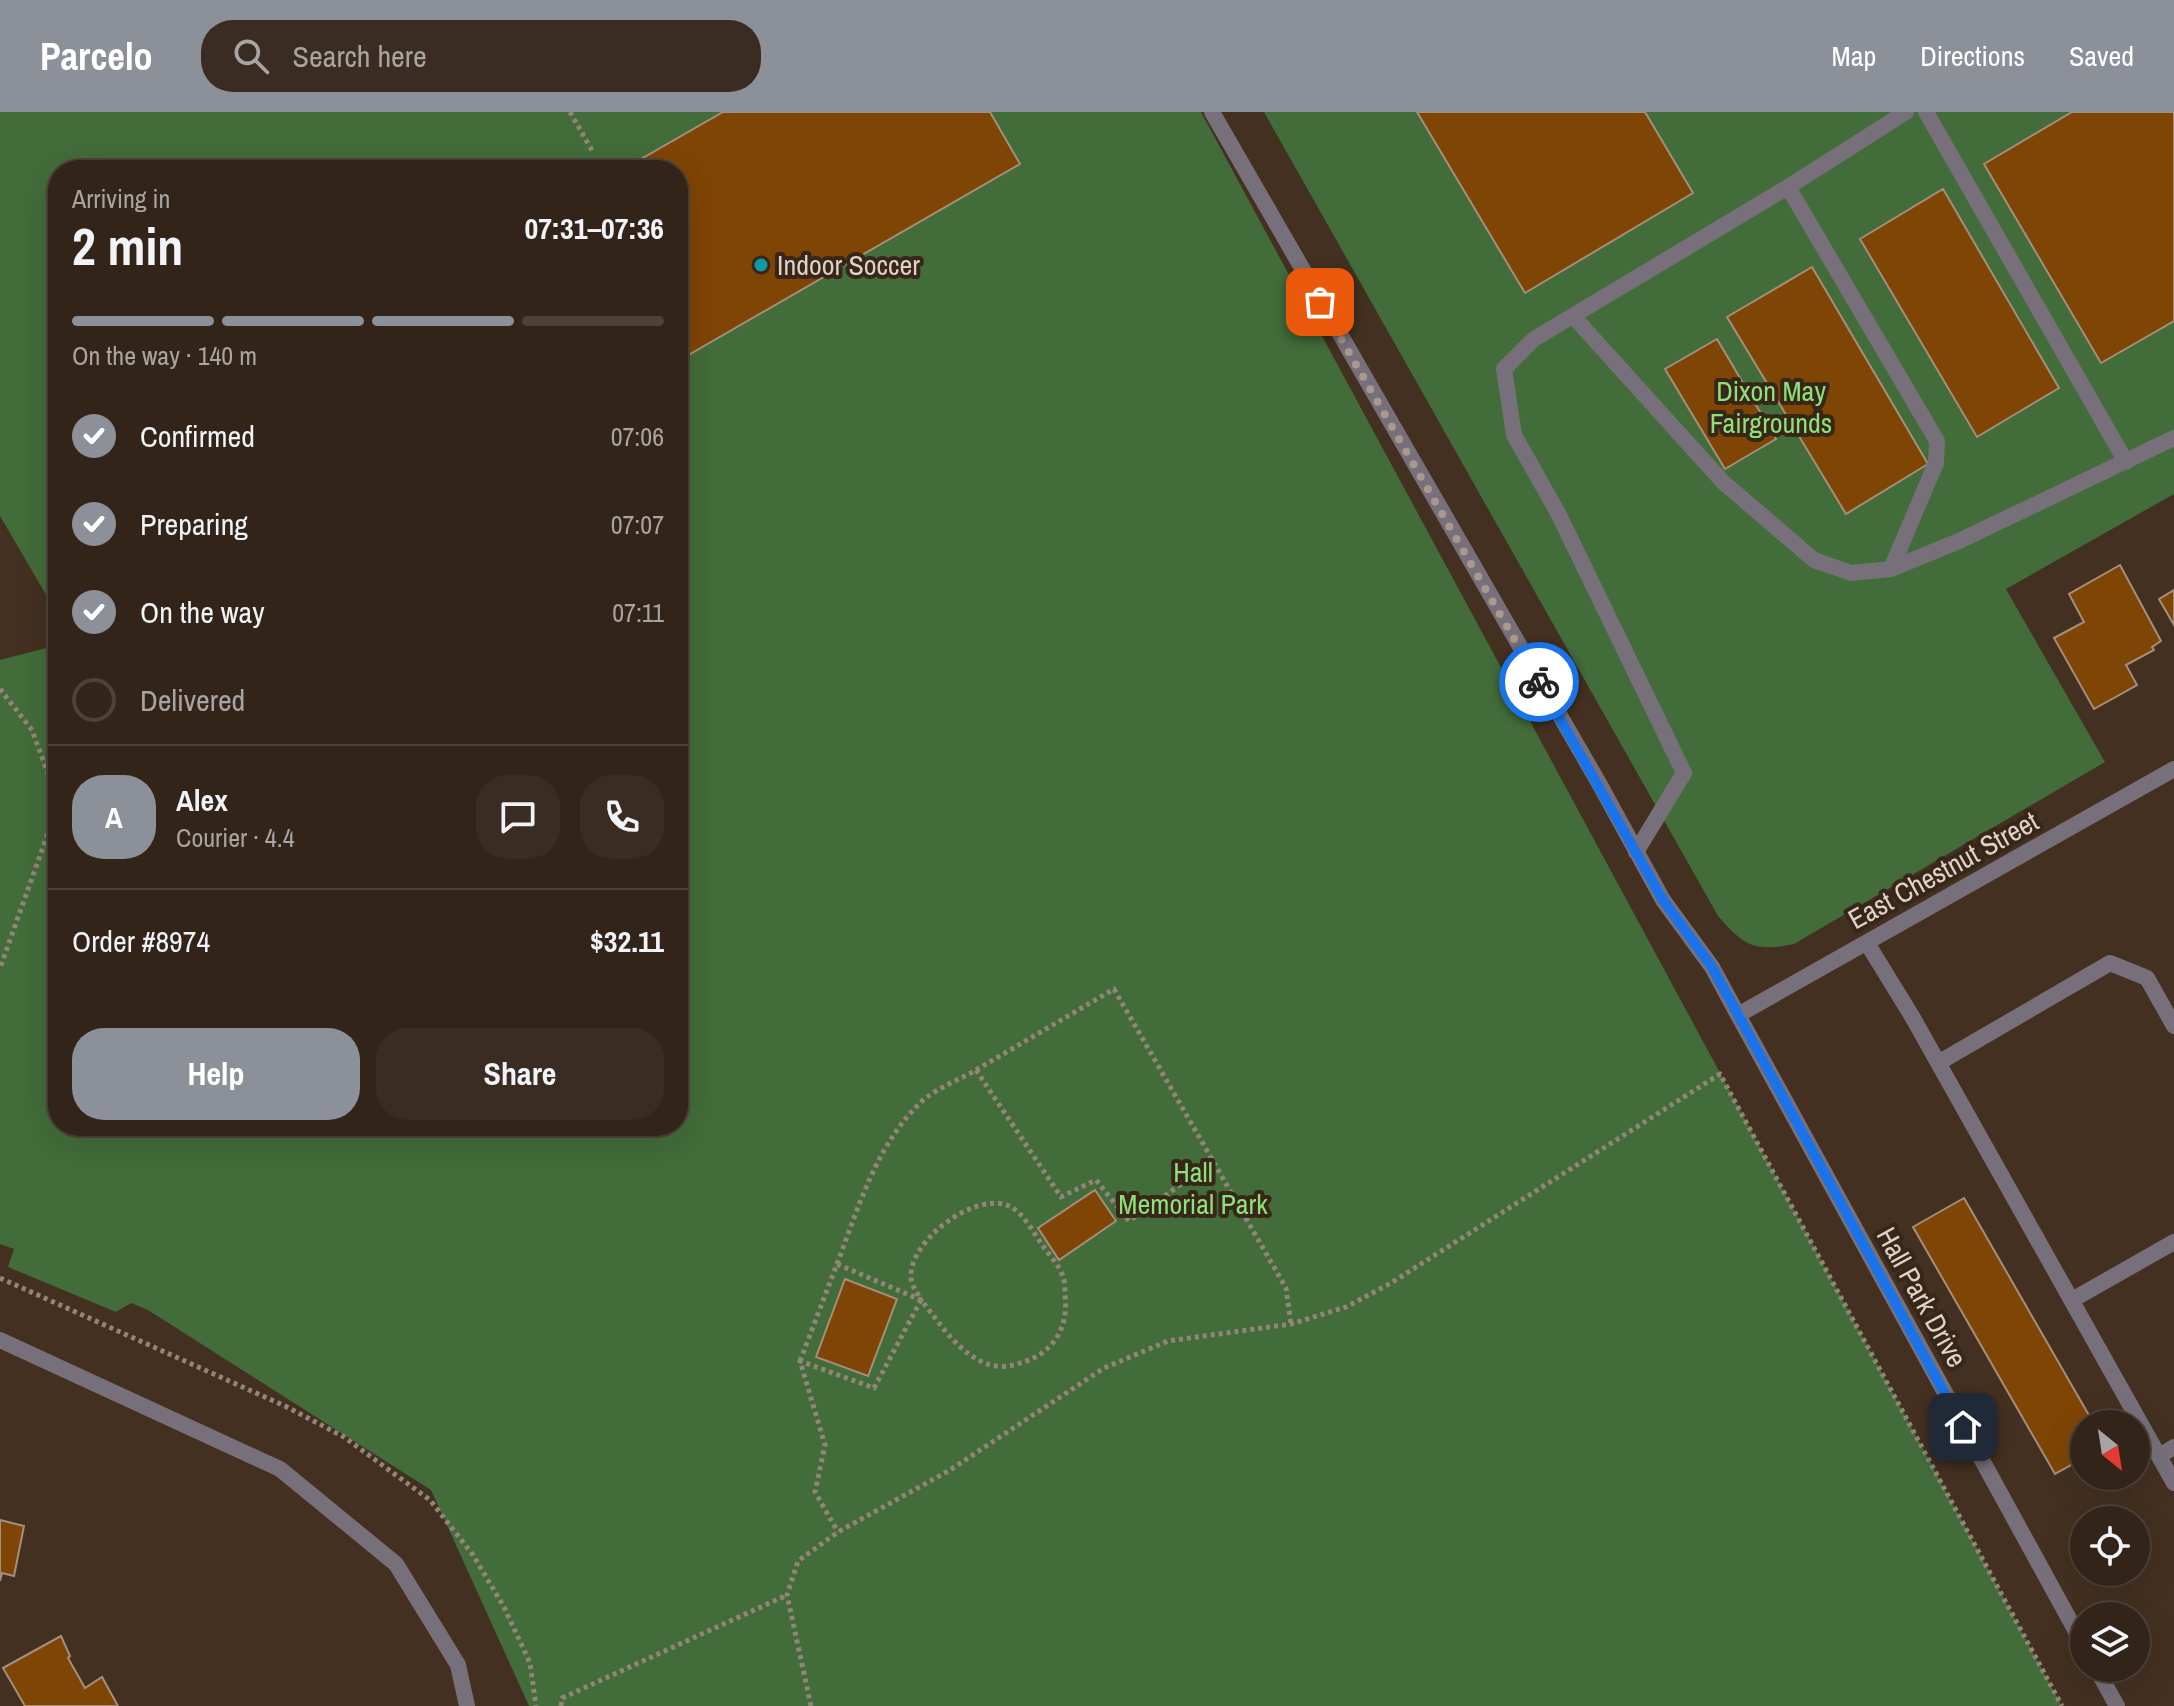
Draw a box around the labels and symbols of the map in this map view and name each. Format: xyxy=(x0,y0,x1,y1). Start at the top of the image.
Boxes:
place label: Indoor Soccer xyxy=(777,246,920,284)
marker: Indoor Soccer xyxy=(752,256,770,274)
pin xyxy=(1286,268,1354,336)
park label: Dixon May Fairgrounds xyxy=(1710,372,1832,442)
courier xyxy=(1499,642,1579,722)
street label: East Chestnut Street xyxy=(1841,802,2045,938)
park label: Hall Memorial Park xyxy=(1118,1153,1268,1223)
street label: Hall Park Drive xyxy=(1868,1220,1976,1374)
pin xyxy=(1929,1393,1997,1461)
north arrow xyxy=(2070,1410,2150,1490)

